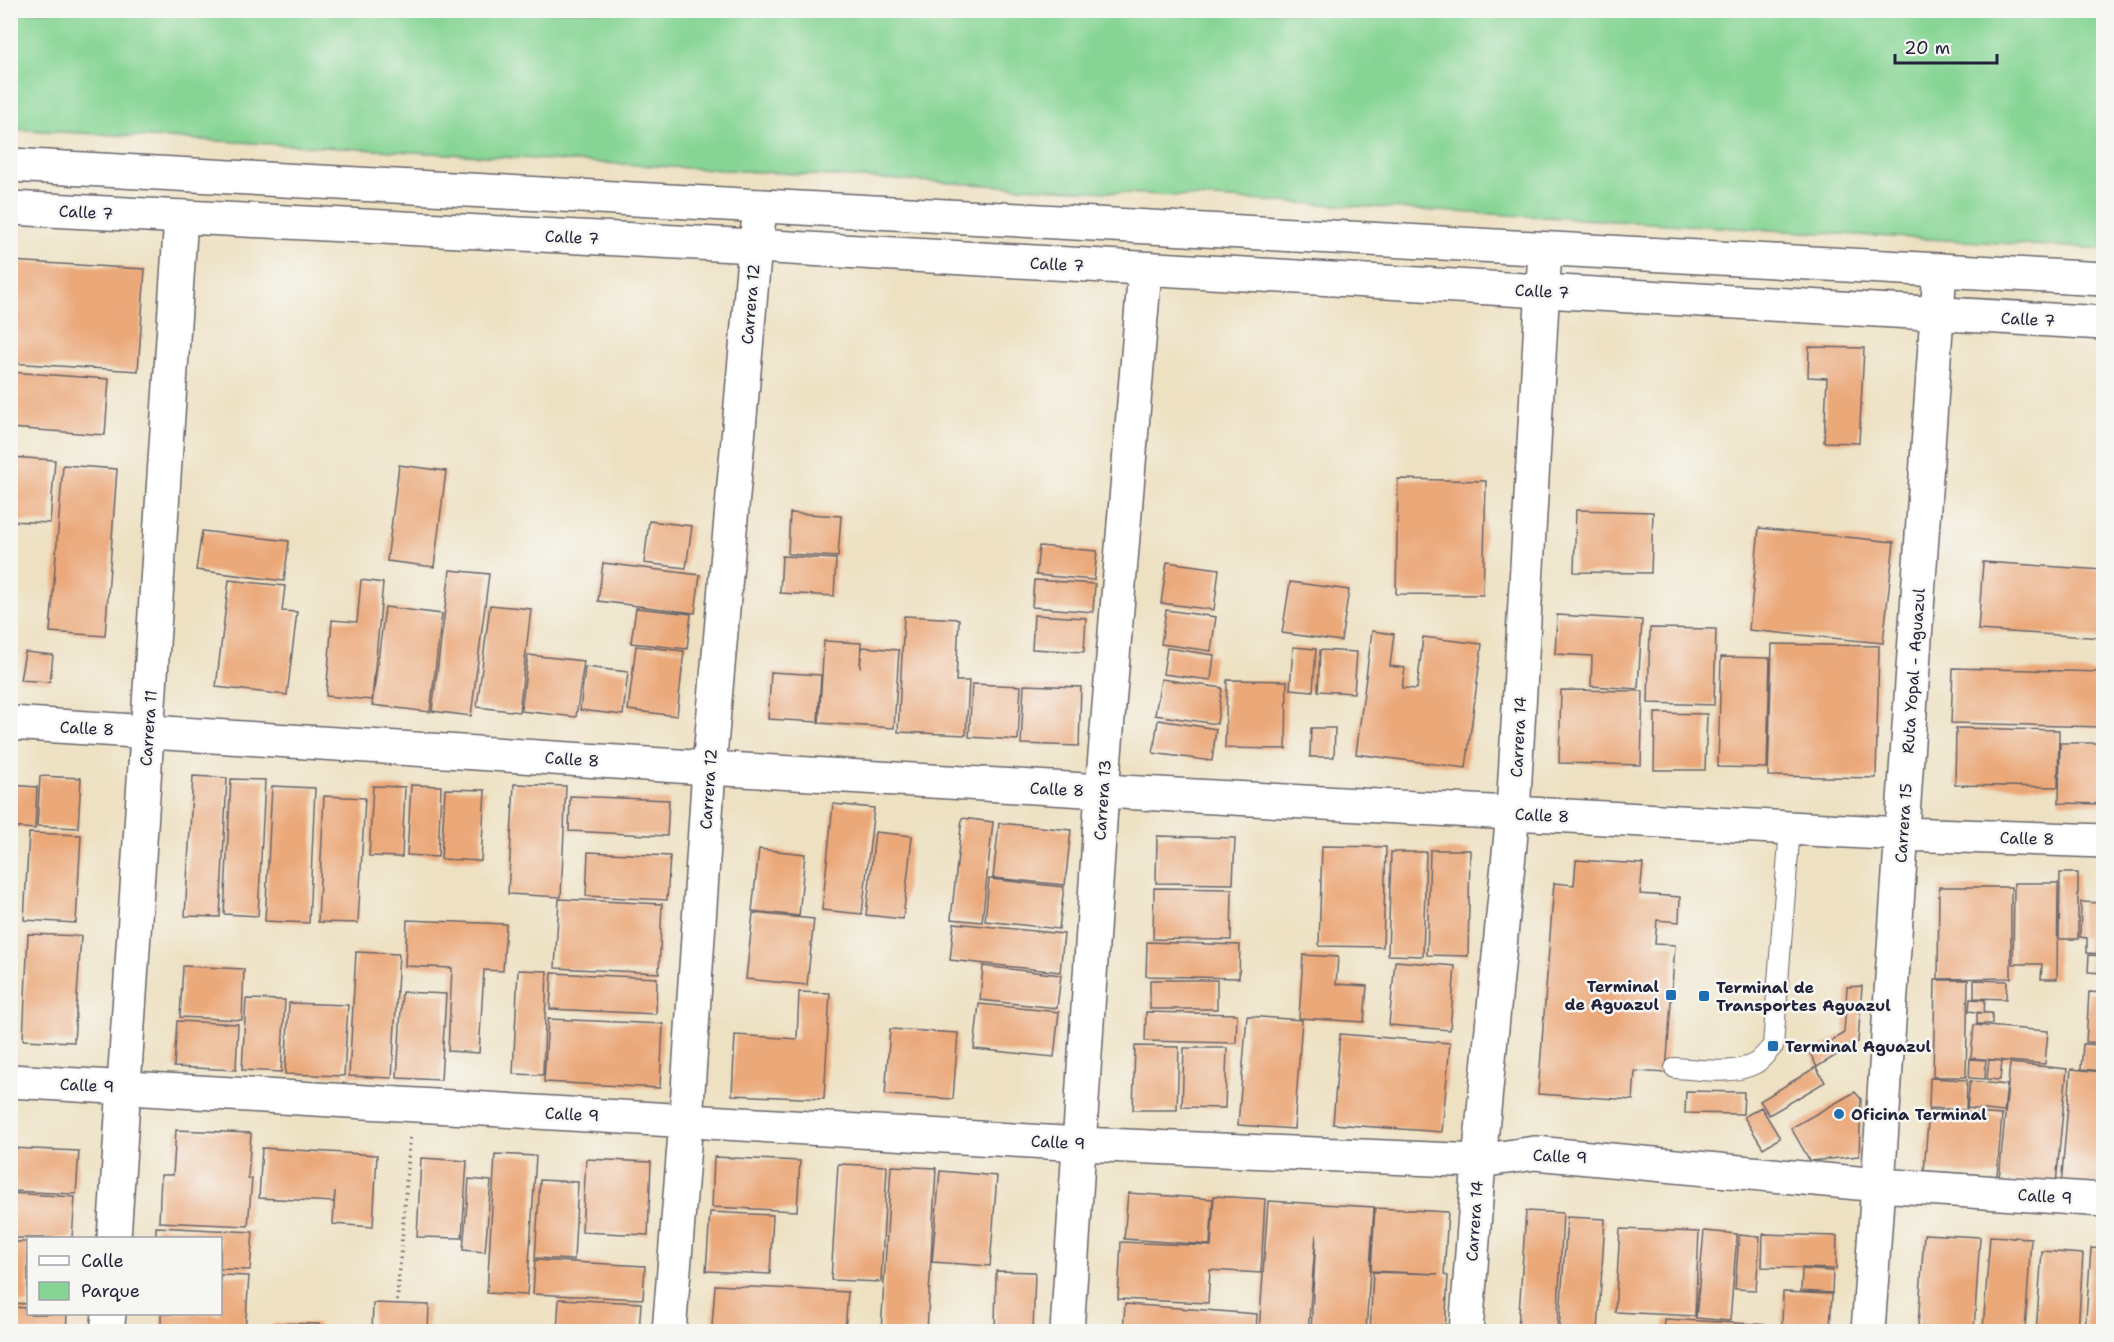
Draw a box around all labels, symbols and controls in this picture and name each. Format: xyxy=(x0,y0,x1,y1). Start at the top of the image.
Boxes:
scale bar xyxy=(1895,27,1997,65)
text: 20 m xyxy=(1904,36,1950,60)
street label: Calle 7 xyxy=(58,201,114,224)
street label: Calle 7 xyxy=(544,226,600,249)
street label: Calle 7 xyxy=(1029,253,1085,276)
street label: Carrera 12 xyxy=(737,263,764,345)
street label: Calle 7 xyxy=(1514,280,1570,303)
street label: Calle 7 xyxy=(2000,308,2056,331)
street label: Ruta Yopal - Aguazul xyxy=(1897,587,1930,754)
street label: Carrera 11 xyxy=(135,689,162,767)
street label: Carrera 14 xyxy=(1506,696,1531,778)
street label: Calle 8 xyxy=(59,717,115,740)
street label: Calle 8 xyxy=(544,747,600,772)
street label: Carrera 12 xyxy=(695,748,722,830)
street label: Carrera 13 xyxy=(1089,759,1116,841)
street label: Calle 8 xyxy=(1029,778,1085,801)
street label: Carrera 15 xyxy=(1890,782,1917,864)
street label: Calle 8 xyxy=(1514,804,1570,827)
street label: Calle 8 xyxy=(1999,827,2055,850)
place label: Terminal de Aguazul xyxy=(1565,976,1659,1015)
place label: Terminal de Transportes Aguazul xyxy=(1716,977,1891,1016)
marker: Terminal de Aguazul xyxy=(1664,988,1678,1002)
marker: Terminal de Transportes Aguazul xyxy=(1697,989,1711,1003)
place label: Terminal Aguazul xyxy=(1785,1036,1932,1057)
marker: Terminal Aguazul xyxy=(1766,1039,1780,1053)
street label: Calle 9 xyxy=(59,1074,115,1097)
street label: Calle 9 xyxy=(544,1103,600,1126)
place label: Oficina Terminal xyxy=(1851,1104,1987,1125)
marker: Oficina Terminal xyxy=(1832,1107,1846,1121)
street label: Calle 9 xyxy=(1030,1131,1086,1154)
street label: Calle 9 xyxy=(1532,1145,1588,1168)
street label: Carrera 14 xyxy=(1461,1180,1488,1262)
street label: Calle 9 xyxy=(2017,1184,2073,1209)
legend xyxy=(27,1237,222,1315)
text: Calle xyxy=(81,1249,124,1273)
text: Parque xyxy=(81,1279,140,1303)

